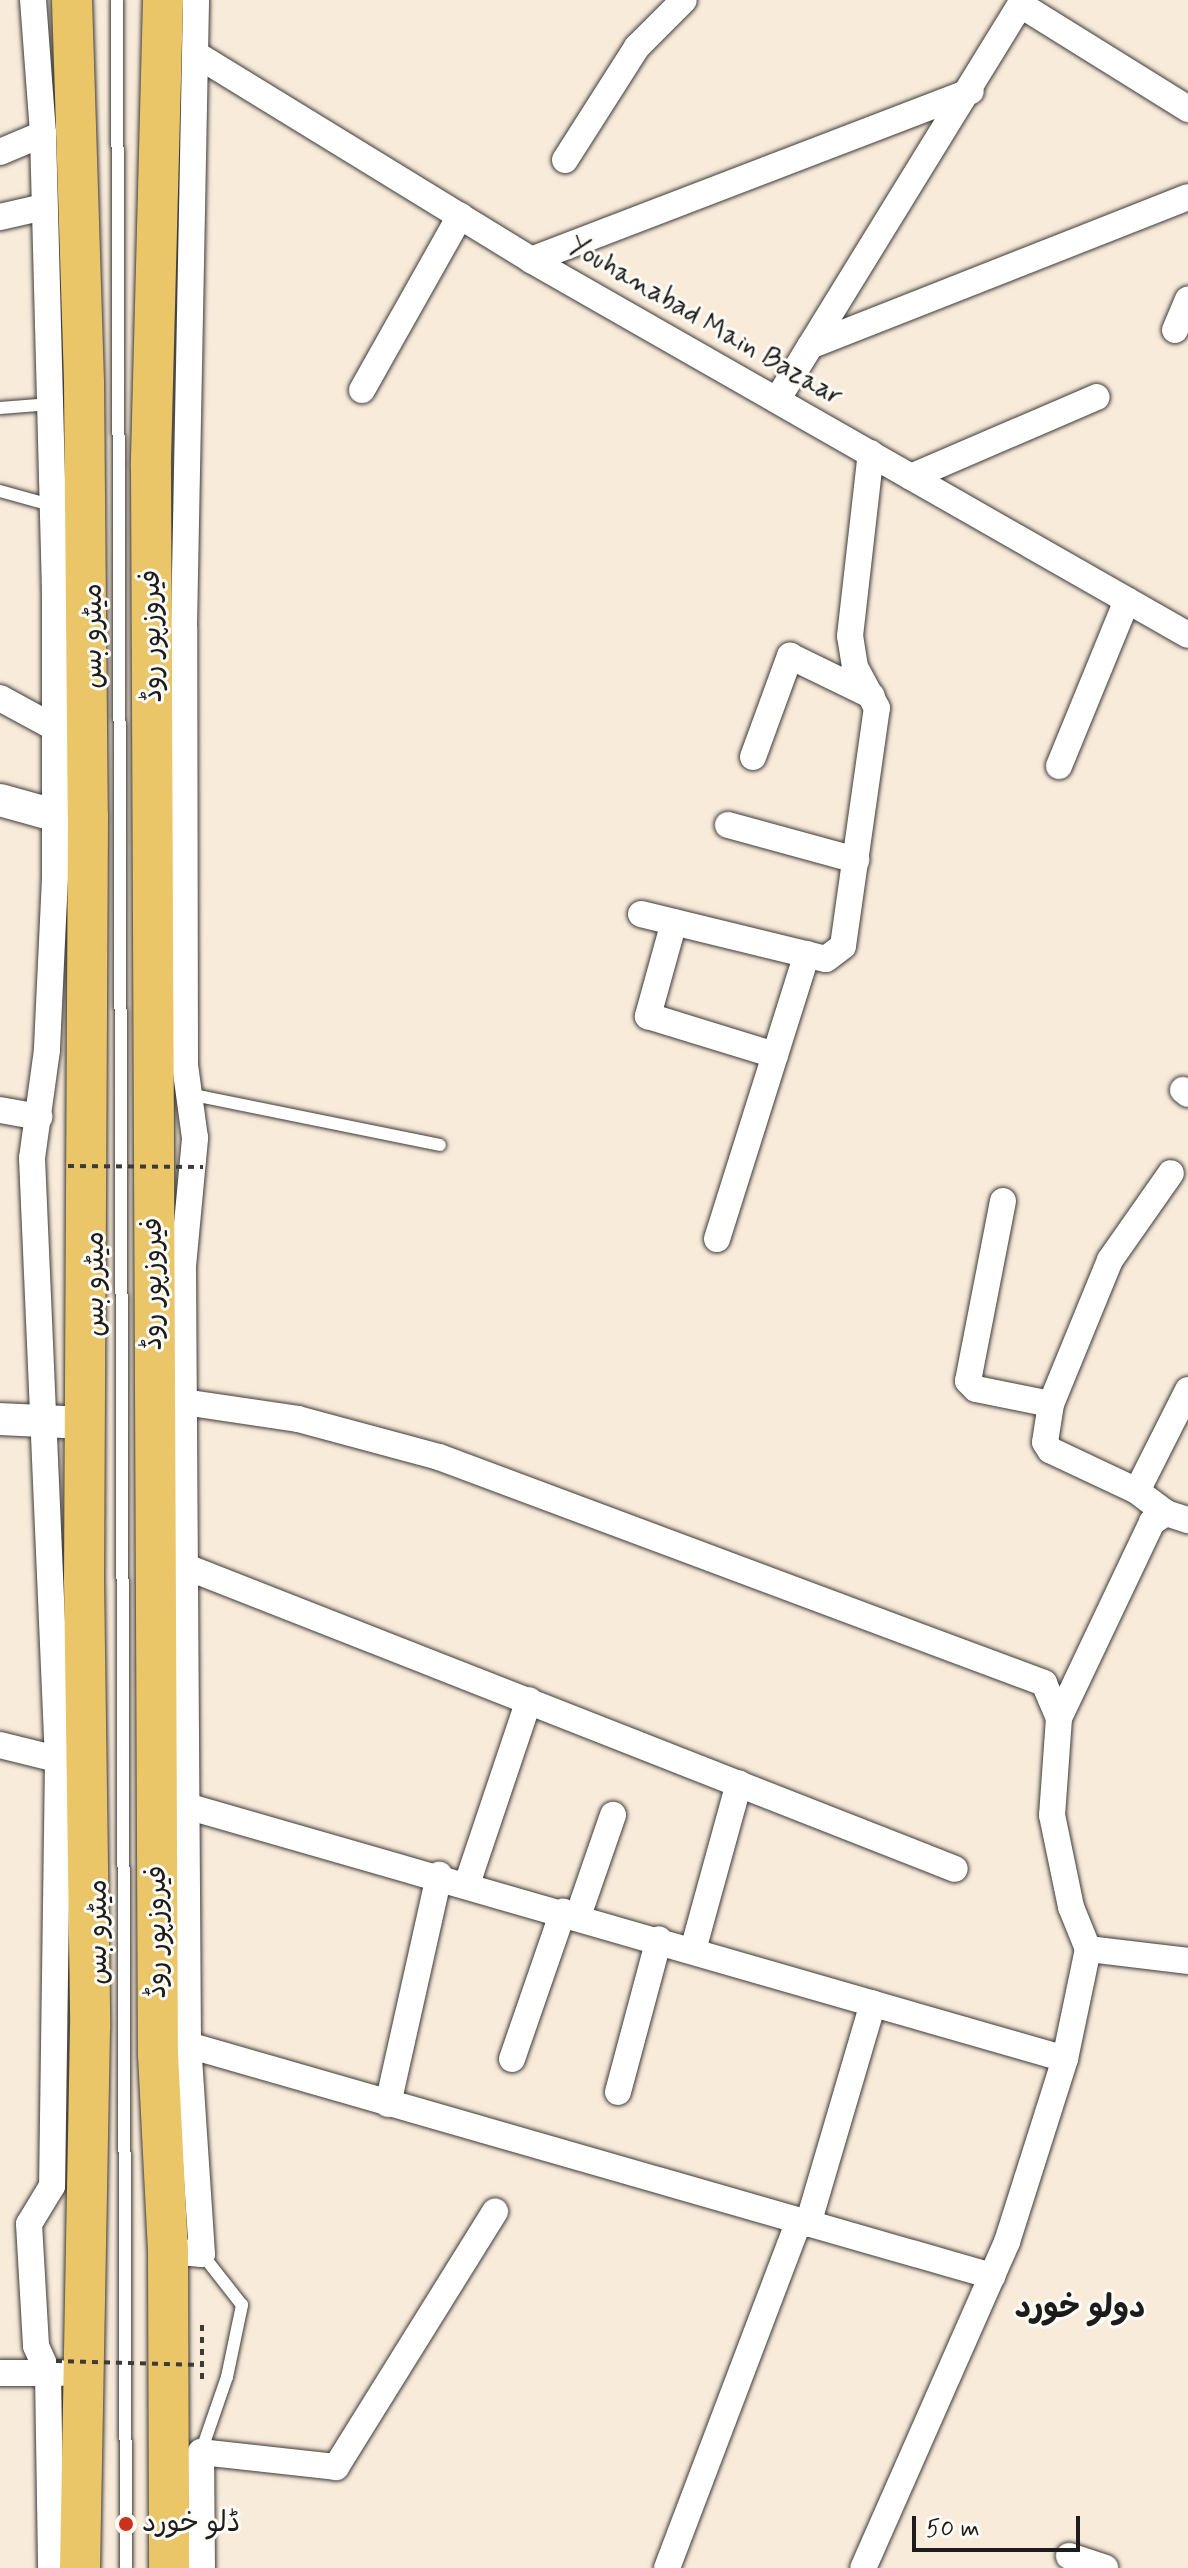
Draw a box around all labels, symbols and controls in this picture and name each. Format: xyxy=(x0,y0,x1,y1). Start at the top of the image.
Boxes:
street label: Youhanabad Main Bazaar xyxy=(560,229,850,415)
street label: فیروزپور روڈ xyxy=(135,569,171,703)
street label: میٹرو بس xyxy=(77,583,111,689)
street label: فیروزپور روڈ xyxy=(137,1217,171,1351)
street label: میٹرو بس xyxy=(79,1231,113,1337)
street label: فیروزپور روڈ xyxy=(141,1865,175,1999)
street label: میٹرو بس xyxy=(82,1879,116,1985)
district label: دولو خورد xyxy=(1015,2289,1145,2327)
scale bar xyxy=(916,2500,1084,2550)
place label: ڈلو خورد xyxy=(142,2507,240,2541)
text: 50 m xyxy=(926,2514,980,2545)
marker: ڈلو خورد xyxy=(117,2515,135,2533)

